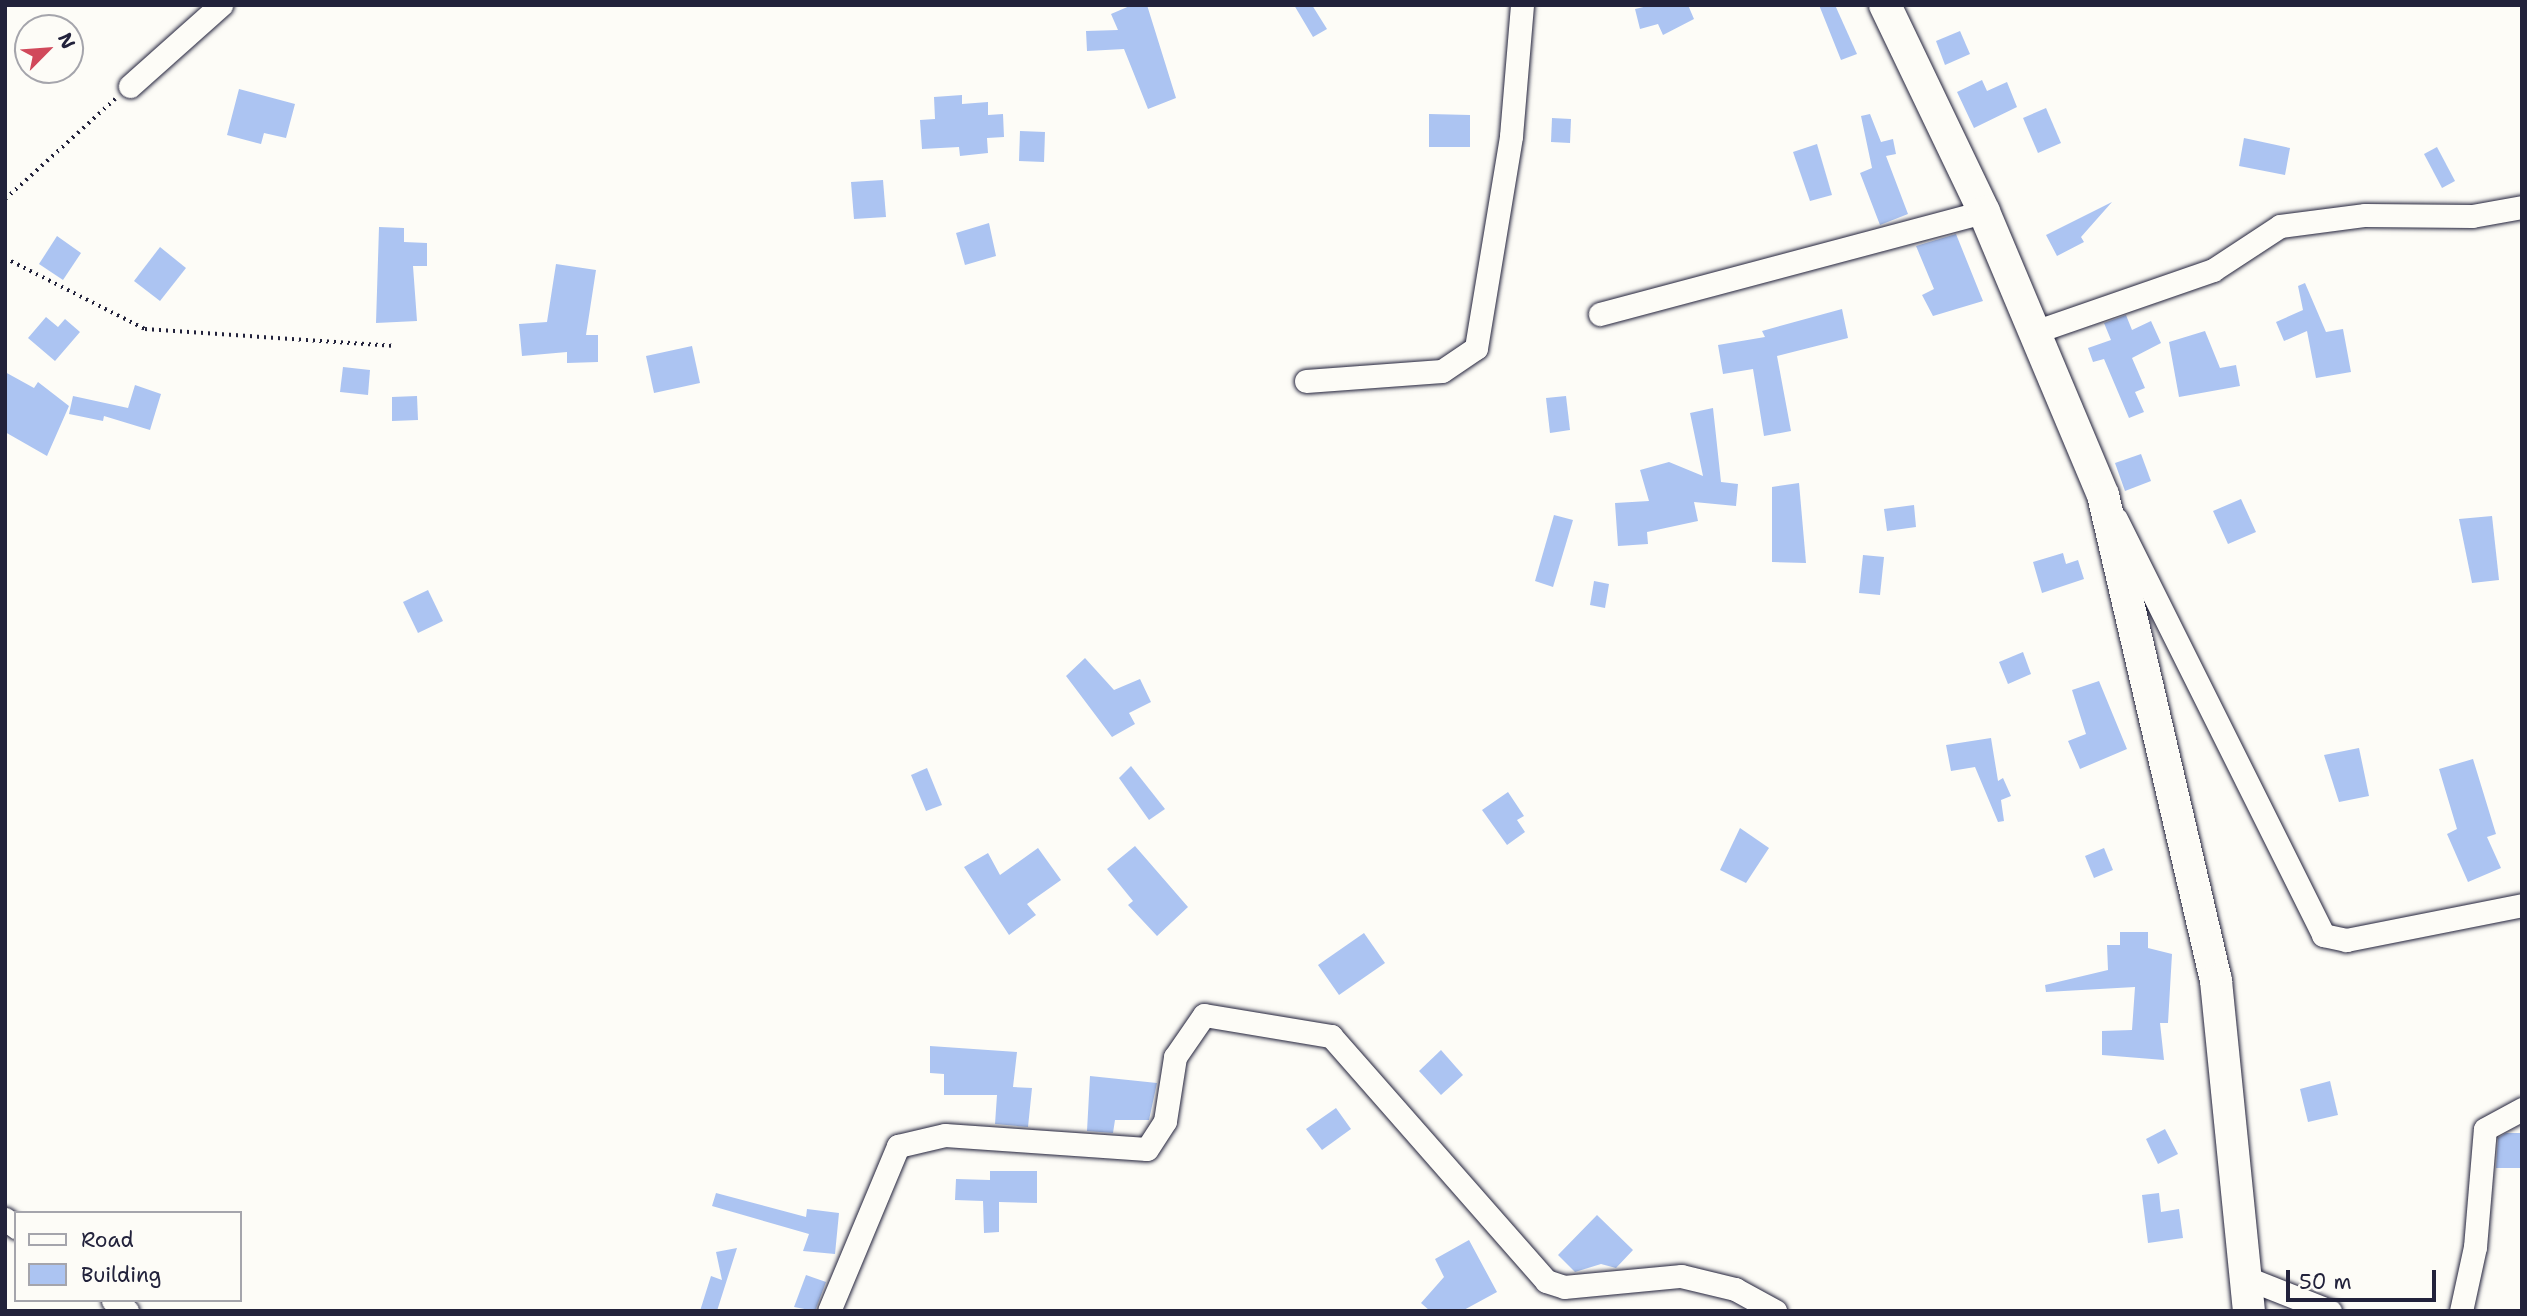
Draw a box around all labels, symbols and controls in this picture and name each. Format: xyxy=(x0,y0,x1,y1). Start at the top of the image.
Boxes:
north arrow xyxy=(14,14,84,84)
text: N xyxy=(52,29,81,53)
legend xyxy=(14,1211,242,1302)
text: Road xyxy=(81,1226,134,1254)
scale bar xyxy=(2289,1256,2440,1300)
text: Building xyxy=(81,1261,161,1289)
text: 50 m xyxy=(2299,1268,2352,1296)

